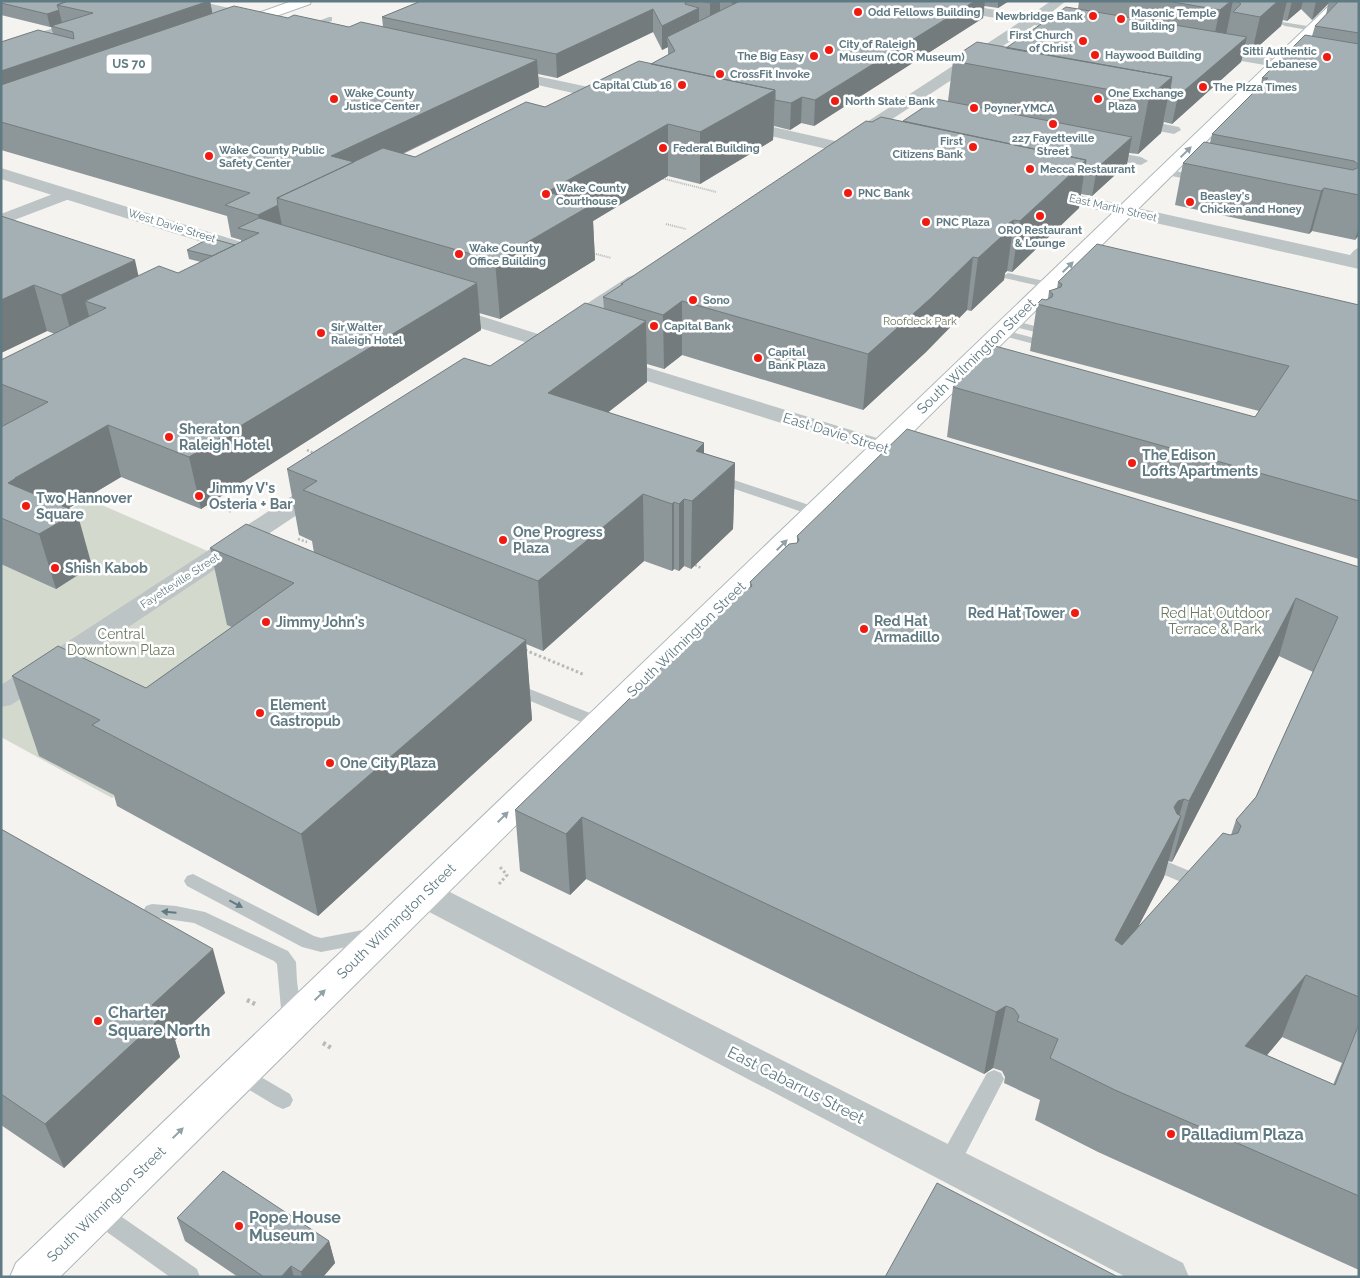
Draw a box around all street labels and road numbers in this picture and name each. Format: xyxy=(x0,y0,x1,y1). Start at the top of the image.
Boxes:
road number: US 70 xyxy=(106,54,152,74)
street label: East Martin Street xyxy=(1068,192,1158,224)
street label: West Davie Street xyxy=(127,207,218,246)
street label: South Wilmington Street xyxy=(913,295,1039,417)
street label: East Davie Street xyxy=(781,409,891,457)
street label: Fayetteville Street xyxy=(138,551,222,611)
street label: South Wilmington Street xyxy=(623,578,749,700)
street label: South Wilmington Street xyxy=(333,860,459,982)
street label: East Cabarrus Street xyxy=(725,1042,868,1128)
street label: South Wilmington Street xyxy=(43,1143,169,1265)

